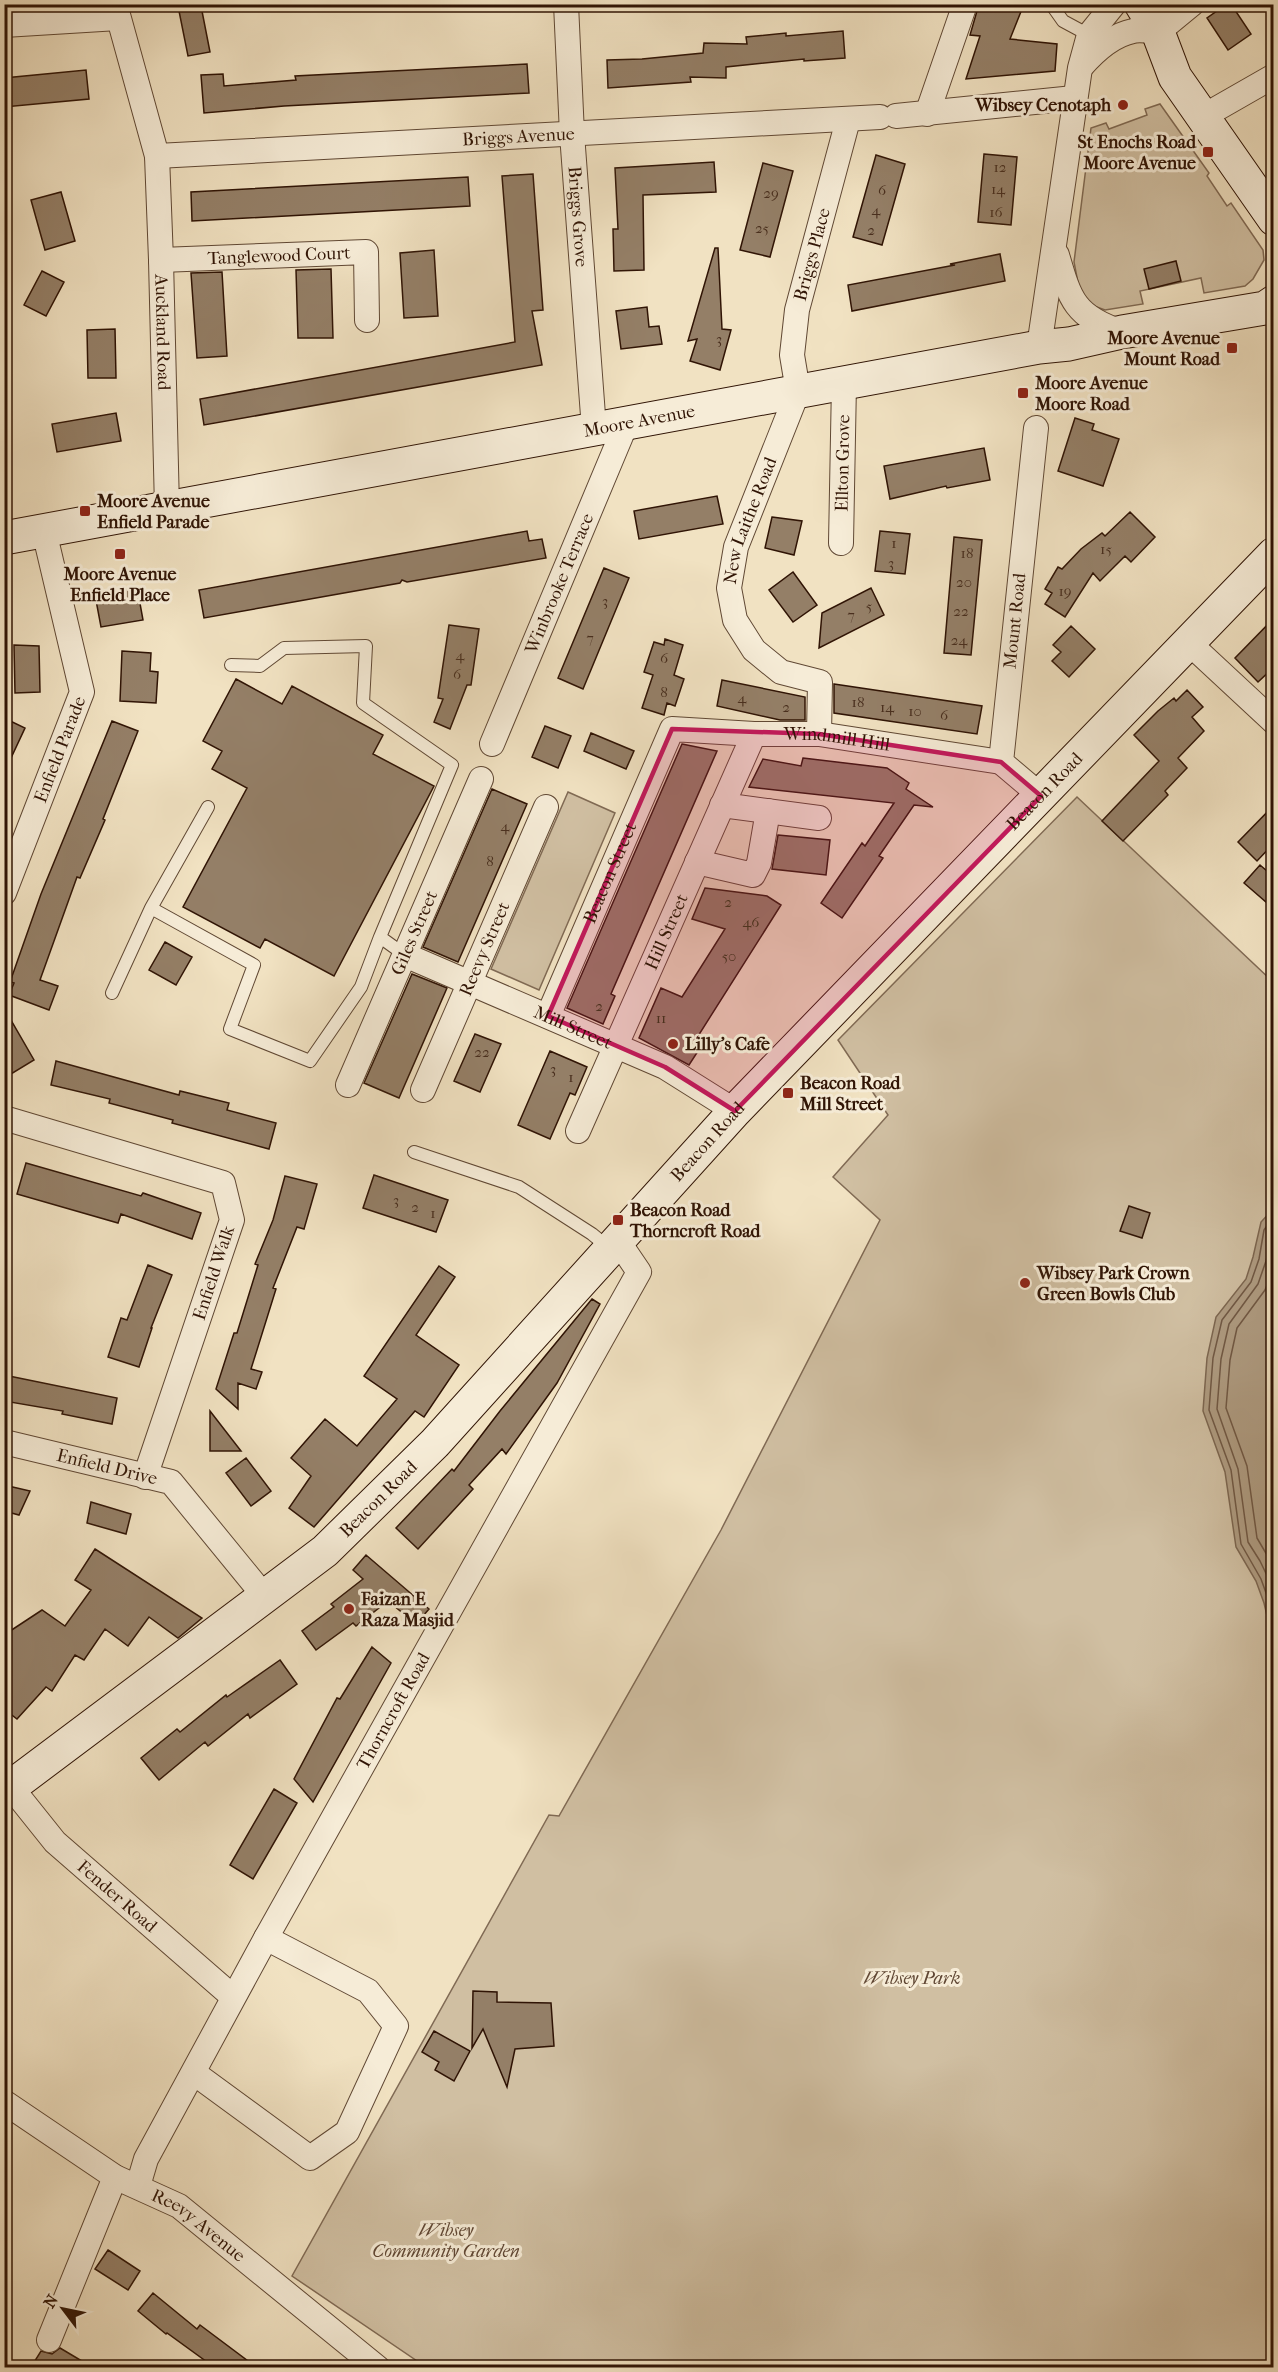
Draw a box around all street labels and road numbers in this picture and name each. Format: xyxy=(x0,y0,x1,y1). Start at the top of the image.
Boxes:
street label: Briggs Avenue xyxy=(462,123,575,150)
street label: Briggs Grove xyxy=(564,165,592,268)
street label: Briggs Place xyxy=(789,205,834,303)
street label: Tanglewood Court xyxy=(207,242,351,269)
street label: Auckland Road xyxy=(151,273,175,391)
street label: Moore Avenue xyxy=(582,400,697,441)
street label: Ellton Grove xyxy=(831,414,854,512)
street label: New Laithe Road xyxy=(719,454,781,586)
street label: Winbrooke Terrace xyxy=(520,510,598,658)
street label: Mount Road xyxy=(1000,572,1030,670)
street label: Enfield Parade xyxy=(30,693,90,806)
street label: Windmill Hill xyxy=(783,723,891,755)
street label: Beacon Road xyxy=(1002,748,1087,835)
street label: Beacon Street xyxy=(579,819,641,926)
street label: Giles Street xyxy=(387,887,442,978)
street label: Hill Street xyxy=(640,890,693,973)
street label: Reevy Street xyxy=(455,898,514,999)
street label: Mill Street xyxy=(531,1001,616,1054)
street label: Beacon Road xyxy=(666,1097,749,1186)
street label: Enfield Walk xyxy=(189,1223,239,1323)
street label: Enfield Drive xyxy=(55,1445,160,1489)
street label: Beacon Road xyxy=(335,1456,422,1541)
street label: Thorncroft Road xyxy=(352,1649,434,1773)
street label: Fender Road xyxy=(73,1856,162,1937)
street label: Reevy Avenue xyxy=(148,2185,250,2266)

